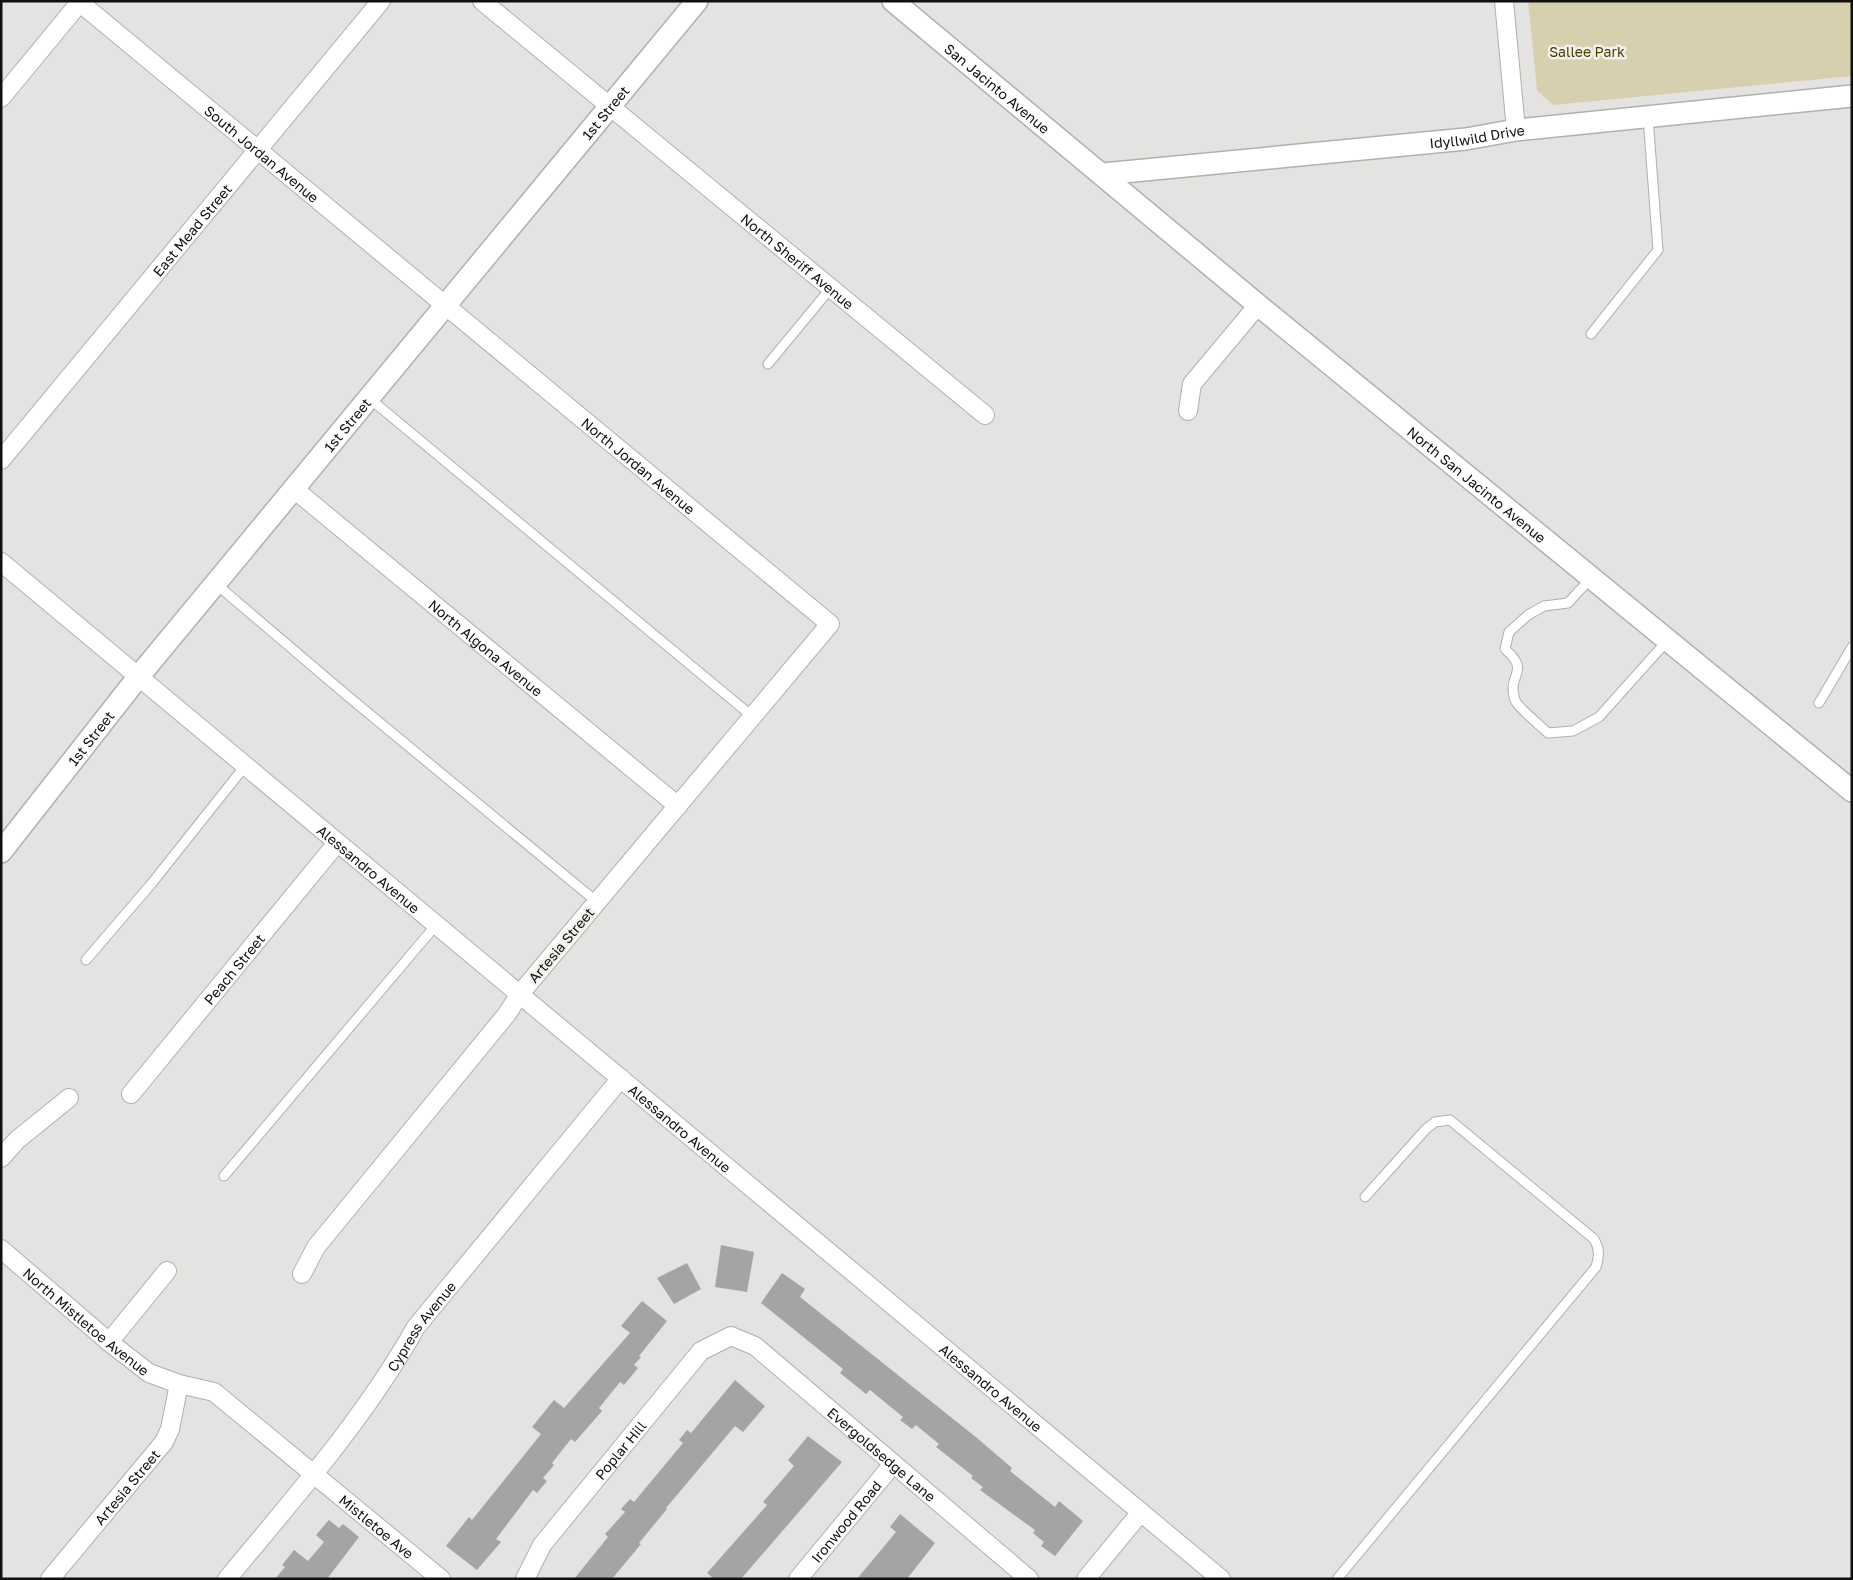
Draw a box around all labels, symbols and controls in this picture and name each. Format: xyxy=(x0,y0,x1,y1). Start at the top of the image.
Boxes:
street label: San Jacinto Avenue xyxy=(942,39,1053,137)
park label: Sallee Park xyxy=(1549,43,1625,60)
street label: 1st Street xyxy=(578,82,632,143)
street label: South Jordan Avenue xyxy=(201,101,323,206)
street label: Idyllwild Drive xyxy=(1429,121,1525,151)
street label: East Mead Street xyxy=(149,180,235,279)
street label: North Sheriff Avenue xyxy=(738,210,858,312)
street label: 1st Street xyxy=(320,394,374,455)
street label: North Jordan Avenue xyxy=(578,414,699,517)
street label: North San Jacinto Avenue xyxy=(1404,422,1550,546)
street label: North Algona Avenue xyxy=(426,596,546,699)
street label: 1st Street xyxy=(64,707,117,769)
street label: Alessandro Avenue xyxy=(314,821,424,916)
street label: Artesia Street xyxy=(525,904,597,986)
street label: Peach Street xyxy=(200,930,268,1008)
street label: Alessandro Avenue xyxy=(625,1080,735,1176)
street label: North Mistletoe Avenue xyxy=(20,1264,153,1379)
street label: Cypress Avenue xyxy=(383,1277,459,1374)
street label: Alessandro Avenue xyxy=(936,1340,1046,1435)
street label: Evergoldsedge Lane xyxy=(824,1403,939,1505)
street label: Poplar Hill xyxy=(591,1417,649,1483)
street label: Artesia Street xyxy=(90,1446,163,1528)
street label: Ironwood Road xyxy=(807,1477,885,1566)
street label: Mistletoe Ave xyxy=(336,1491,417,1562)

